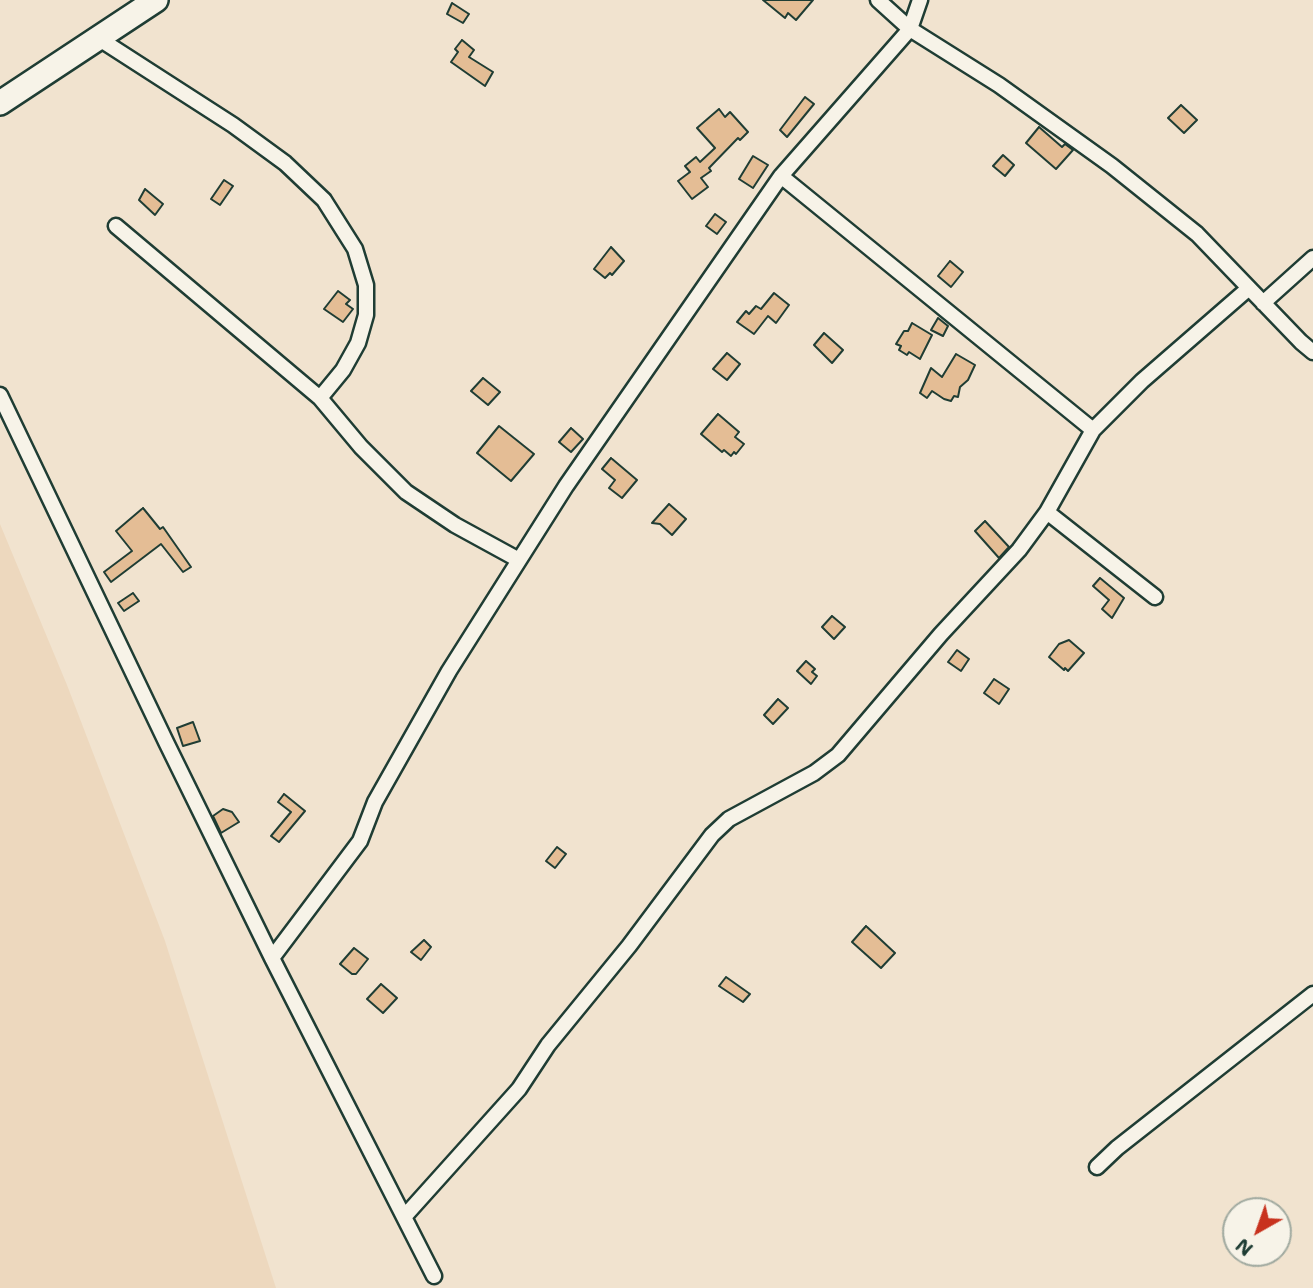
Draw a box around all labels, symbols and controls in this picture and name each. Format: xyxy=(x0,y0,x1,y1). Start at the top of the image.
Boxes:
north arrow xyxy=(1222,1197,1292,1267)
text: N xyxy=(1231,1233,1258,1261)

